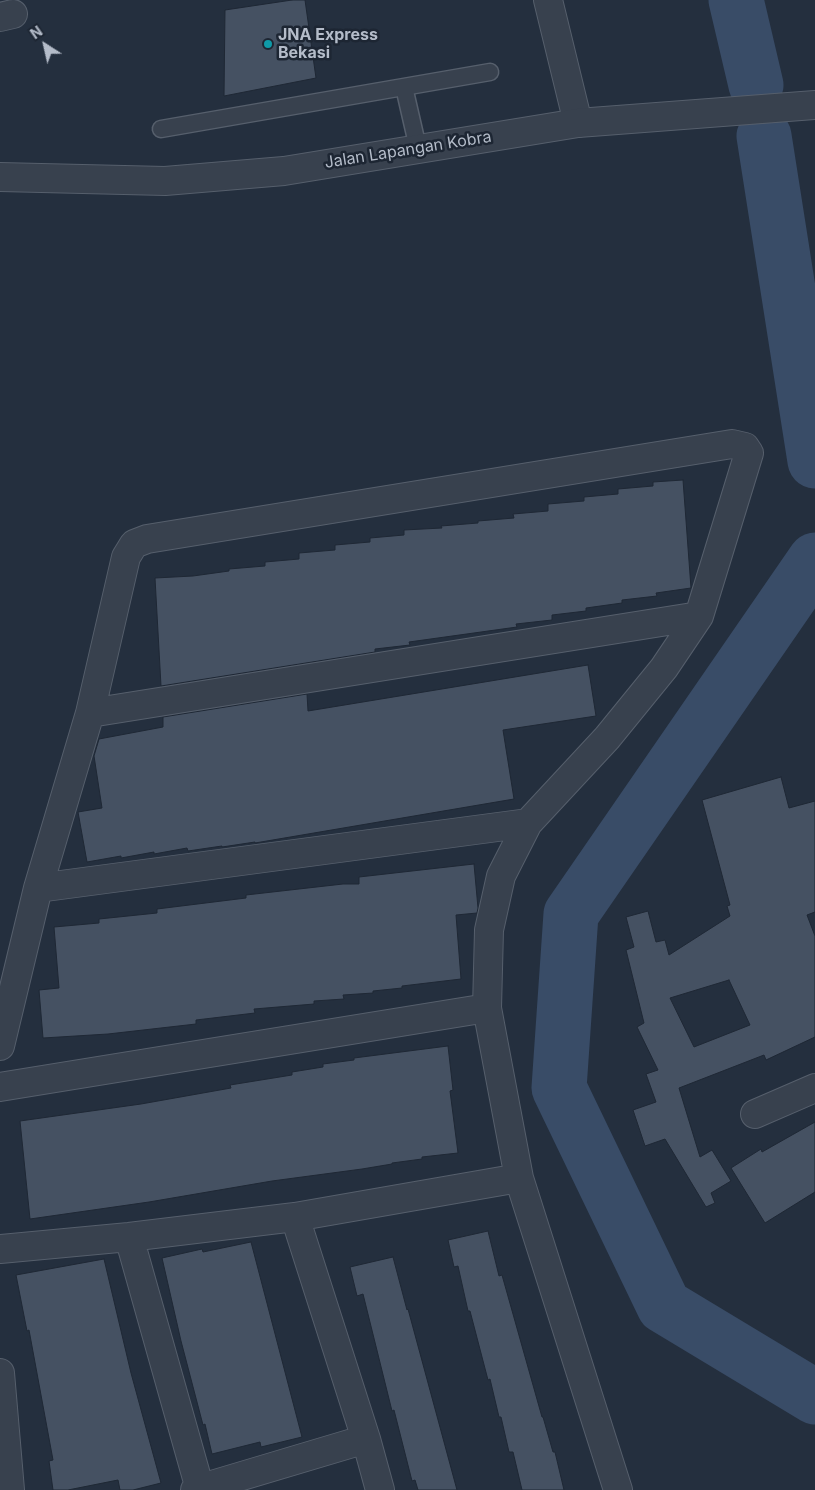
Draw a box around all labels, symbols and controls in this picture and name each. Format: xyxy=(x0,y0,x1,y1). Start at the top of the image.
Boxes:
north arrow xyxy=(20,20,70,70)
text: N xyxy=(27,22,45,42)
place label: JNA Express Bekasi xyxy=(278,25,378,63)
marker: JNA Express Bekasi xyxy=(262,38,274,50)
street label: Jalan Lapangan Kobra xyxy=(323,127,493,173)

